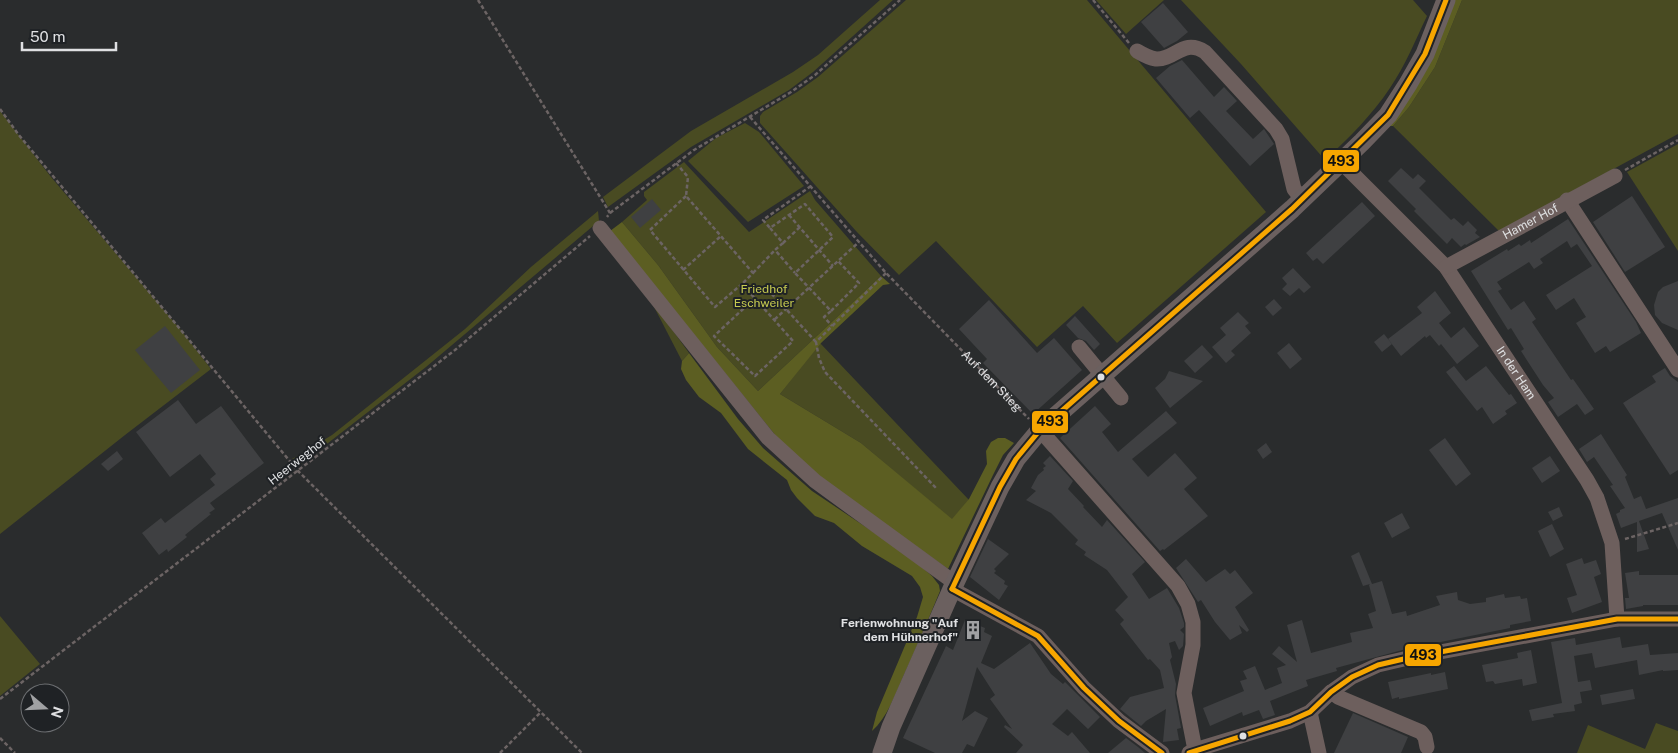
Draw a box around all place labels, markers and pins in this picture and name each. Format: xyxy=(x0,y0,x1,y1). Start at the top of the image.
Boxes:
unlabelled marker xyxy=(1096,372,1106,382)
place label: Ferienwohnung "Auf dem Hühnerhof" xyxy=(841,616,958,644)
building icon: Ferienwohnung "Auf dem Hühnerhof" xyxy=(962,619,984,641)
unlabelled marker xyxy=(1238,731,1248,741)

